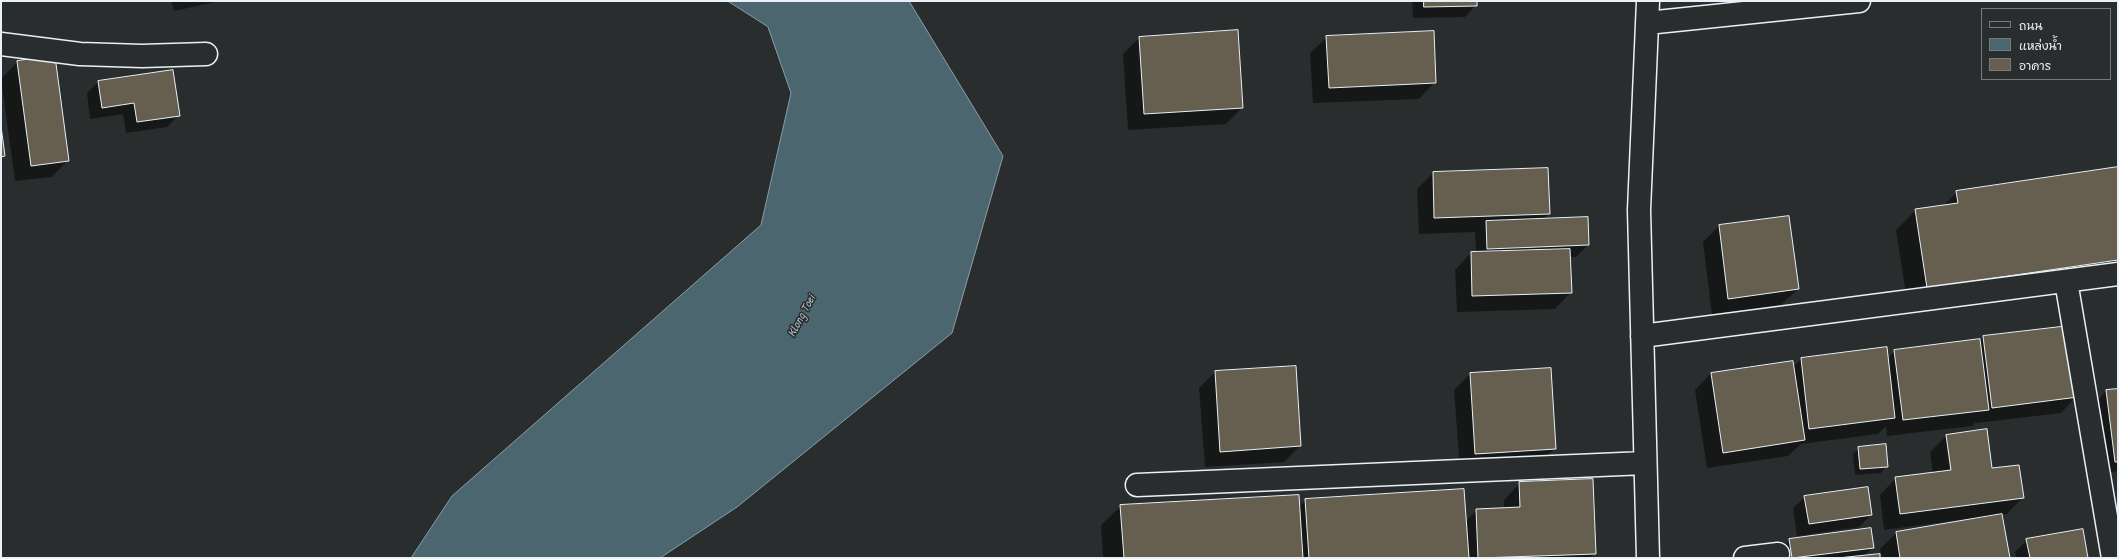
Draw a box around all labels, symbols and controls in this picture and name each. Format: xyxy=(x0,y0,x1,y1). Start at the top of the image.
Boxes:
legend xyxy=(1981,8,2111,80)
text: ถนน xyxy=(2019,17,2043,34)
text: แหล่งน้ำ xyxy=(2019,37,2062,54)
text: อาคาร xyxy=(2019,57,2051,74)
water label: Klong Toei xyxy=(785,292,819,340)

